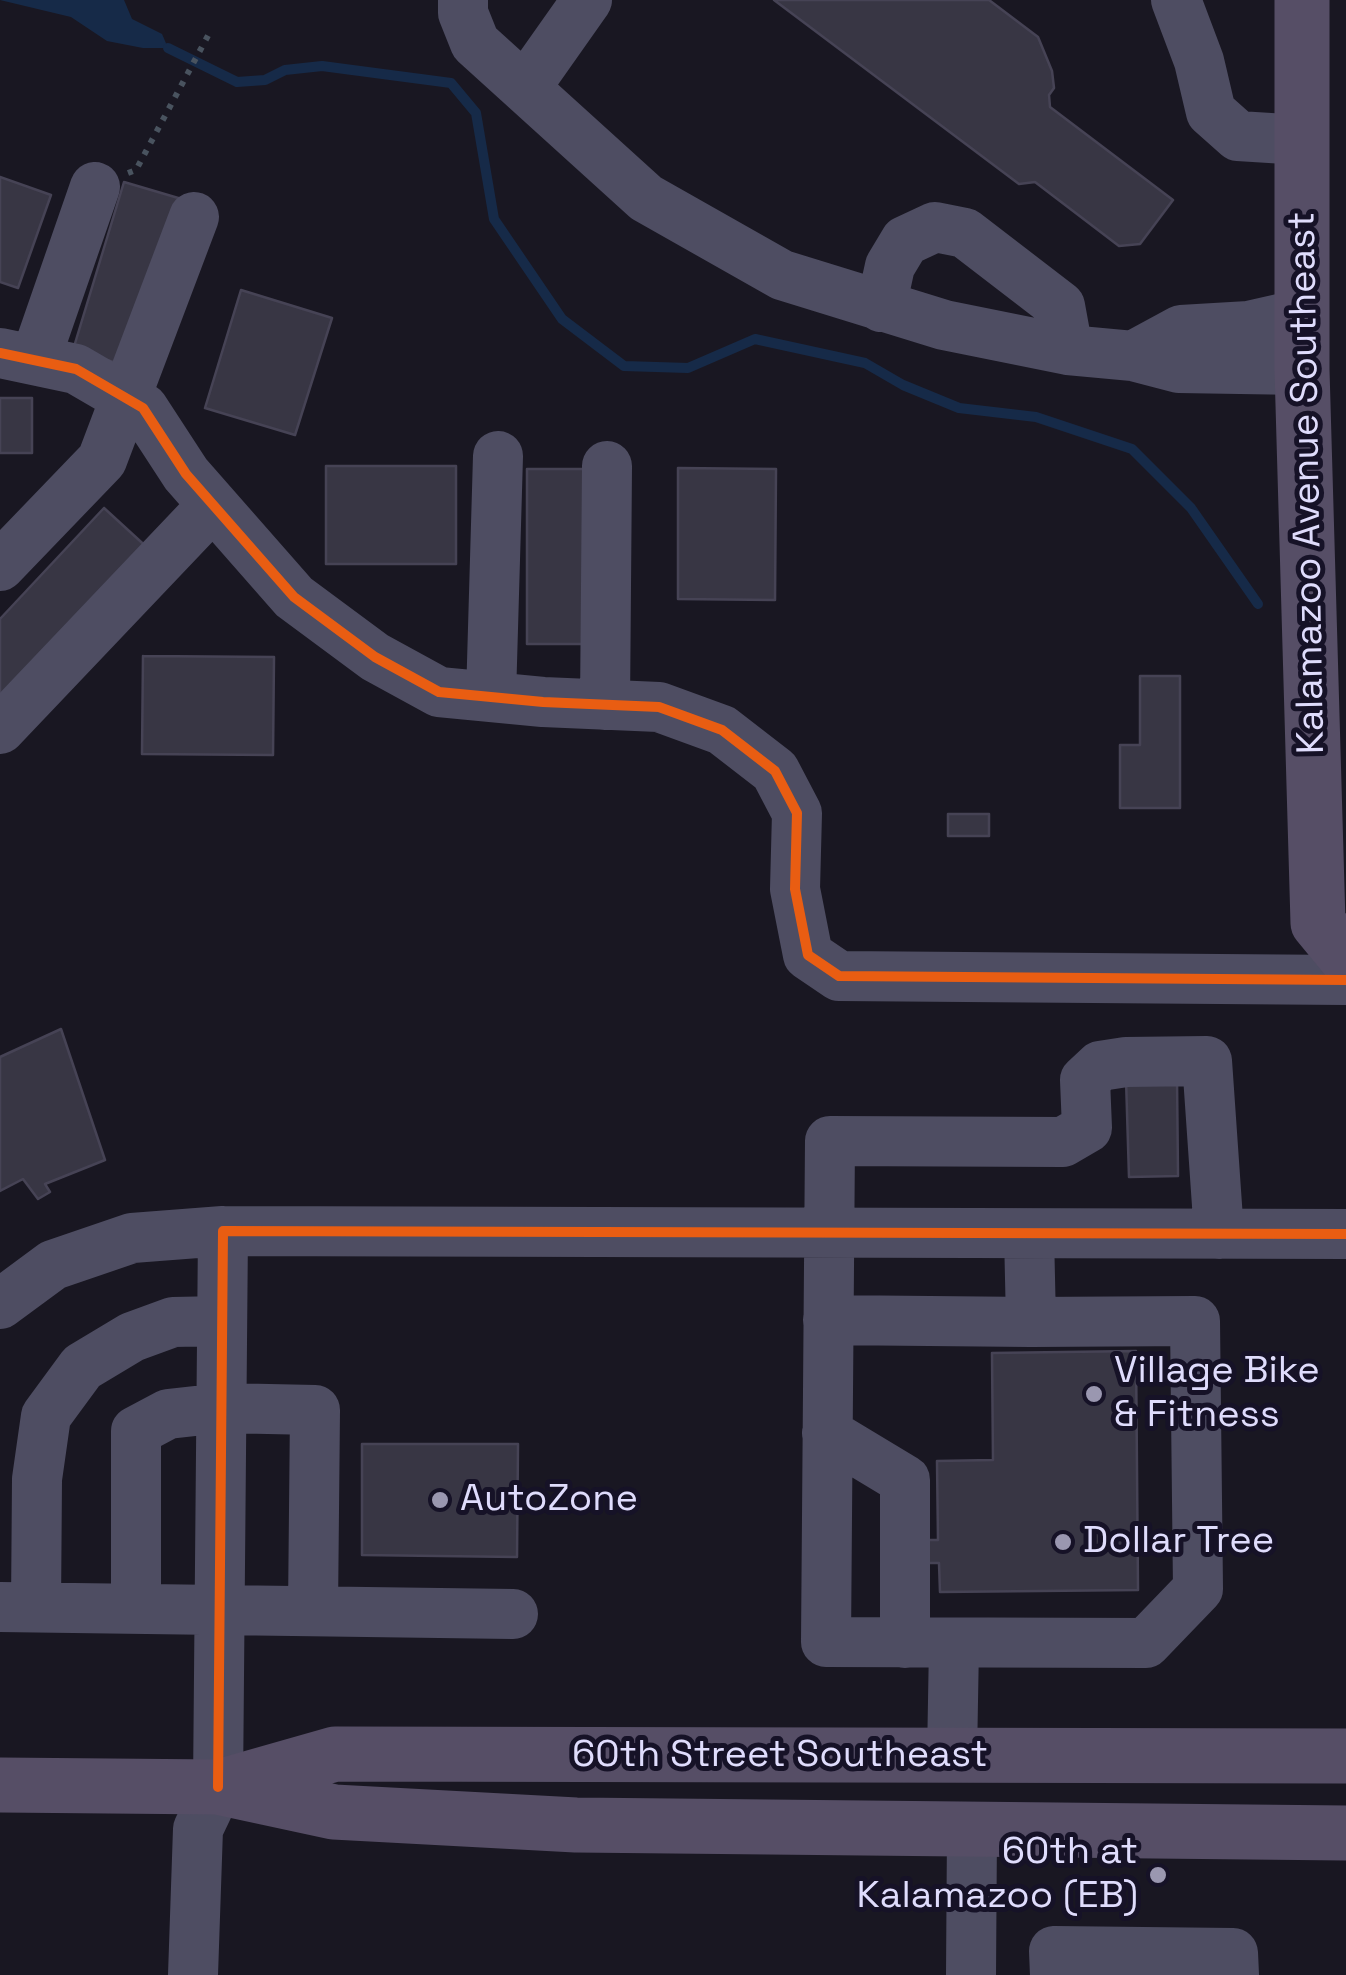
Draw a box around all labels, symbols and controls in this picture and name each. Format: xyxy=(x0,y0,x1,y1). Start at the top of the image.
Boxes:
street label: Kalamazoo Avenue Southeast xyxy=(1280,211,1336,755)
place label: Village Bike & Fitness xyxy=(1114,1349,1320,1438)
marker: Village Bike & Fitness xyxy=(1083,1383,1105,1405)
place label: AutoZone xyxy=(460,1477,638,1523)
marker: AutoZone xyxy=(429,1489,451,1511)
place label: Dollar Tree xyxy=(1083,1519,1274,1565)
marker: Dollar Tree xyxy=(1052,1531,1074,1553)
street label: 60th Street Southeast xyxy=(572,1733,988,1779)
place label: 60th at Kalamazoo (EB) xyxy=(856,1830,1138,1920)
marker: 60th at Kalamazoo (EB) xyxy=(1147,1864,1169,1886)

